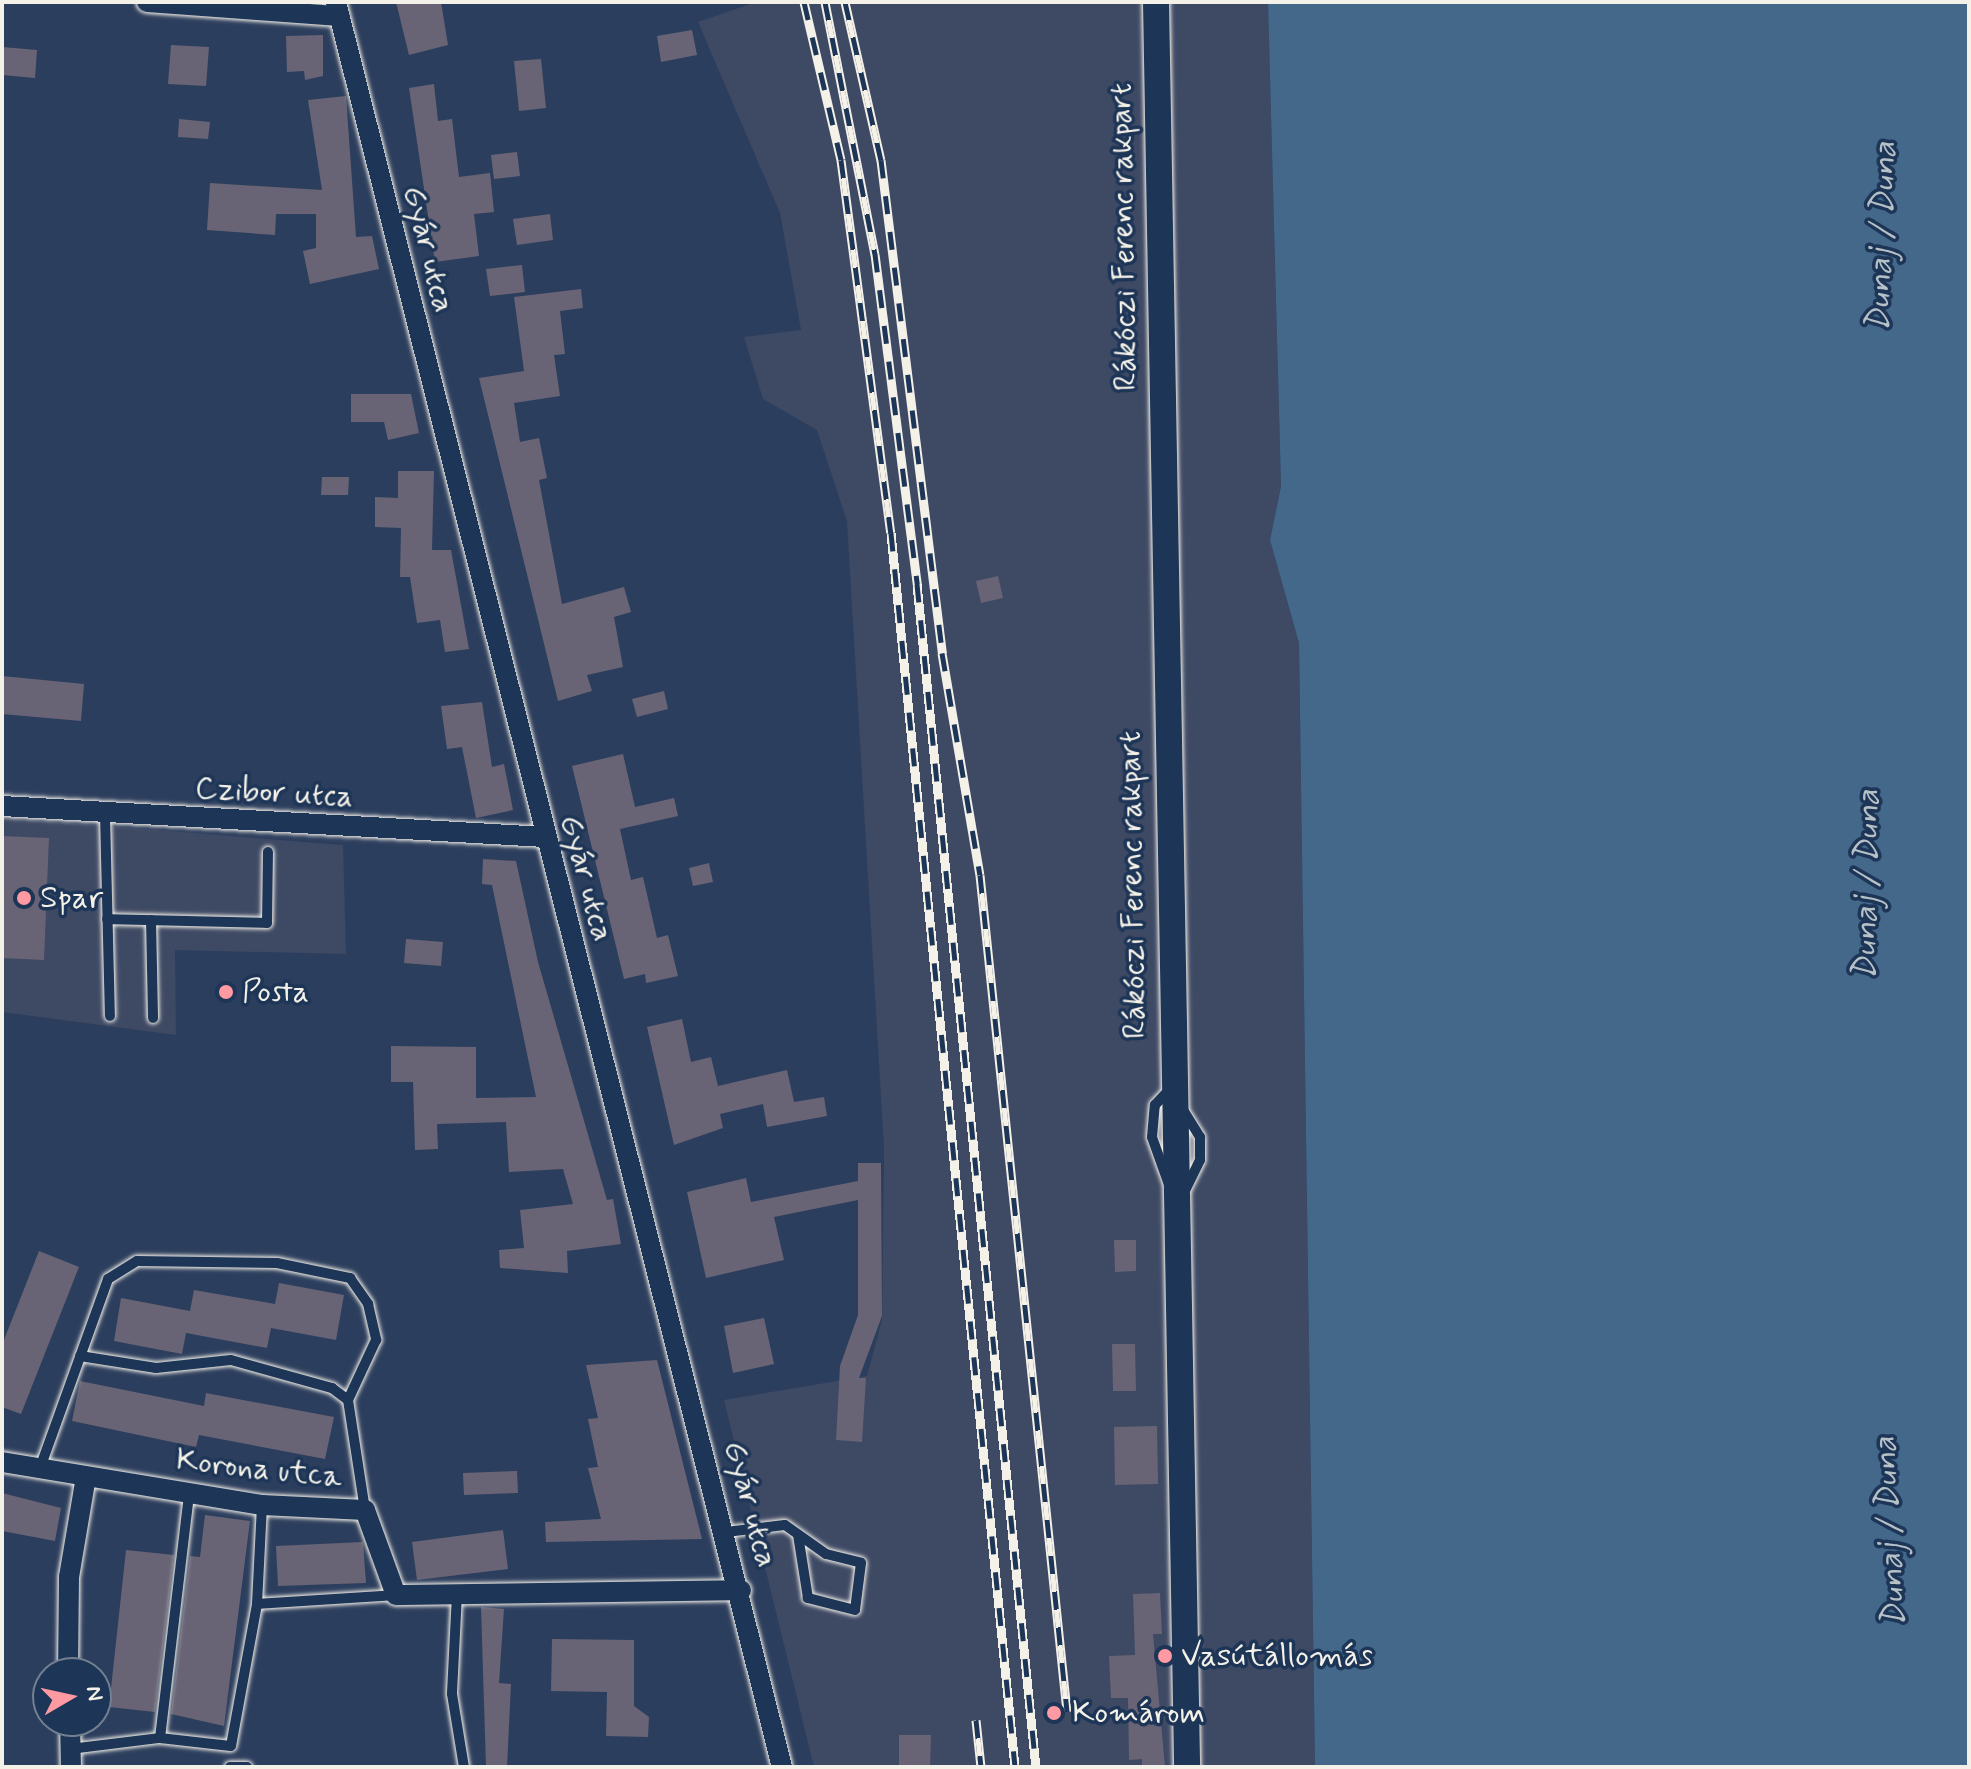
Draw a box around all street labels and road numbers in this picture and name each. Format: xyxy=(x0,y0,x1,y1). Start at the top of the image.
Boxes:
street label: Rákóczi Ferenc rakpart xyxy=(1102,79,1146,395)
street label: Gyár utca xyxy=(393,177,463,321)
street label: Rákóczi Ferenc rakpart xyxy=(1111,727,1155,1043)
street label: Czibor utca xyxy=(192,770,356,816)
street label: Gyár utca xyxy=(550,806,622,950)
street label: Gyár utca xyxy=(714,1432,786,1576)
street label: Korona utca xyxy=(174,1441,344,1497)

